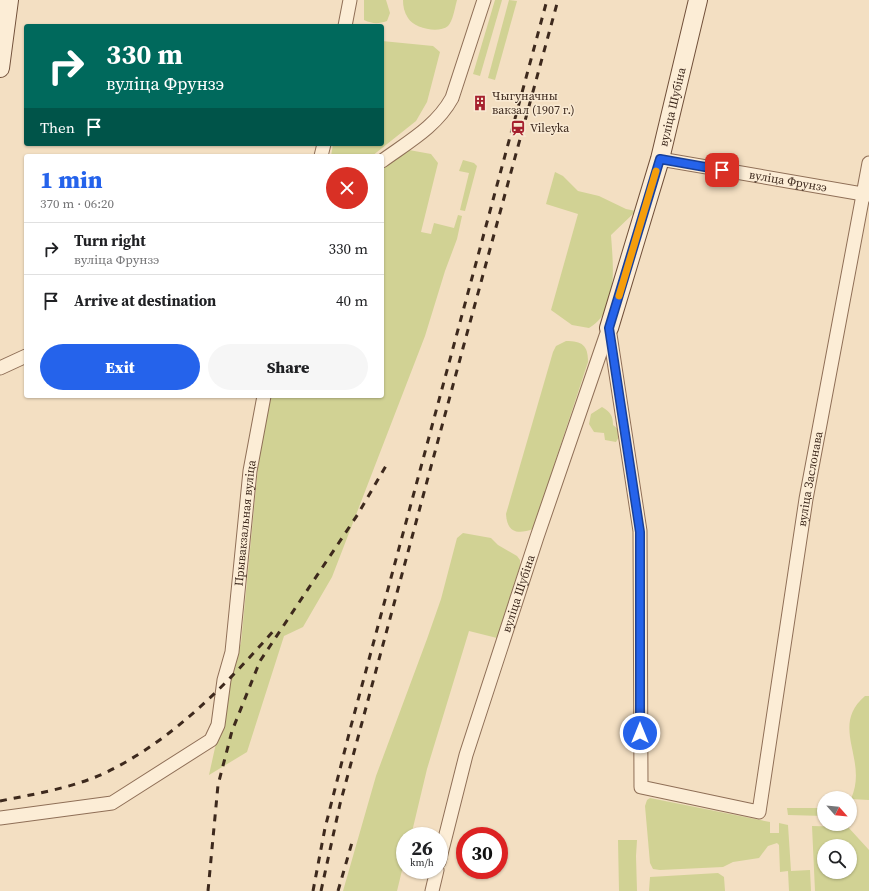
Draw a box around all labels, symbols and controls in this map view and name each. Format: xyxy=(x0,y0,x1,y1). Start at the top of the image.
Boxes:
text: 330 m xyxy=(106,35,183,73)
icon: right xyxy=(40,40,92,92)
street label: вуліца Шубіна xyxy=(655,65,690,148)
text: вуліца Фрунзэ xyxy=(106,71,224,96)
place label: Чыгуначны вакзал (1907 г.) xyxy=(492,88,575,118)
building icon: Чыгуначны вакзал (1907 г.) xyxy=(471,94,489,112)
icon: arrive xyxy=(83,116,105,138)
text: Then xyxy=(40,117,75,138)
station icon: Vileyka xyxy=(509,119,527,137)
place label: Vileyka xyxy=(530,120,570,136)
pin xyxy=(705,153,739,187)
icon: arrive xyxy=(711,159,733,181)
text: 1 min xyxy=(40,163,103,196)
street label: вуліца Фрунзэ xyxy=(748,166,829,196)
button: close xyxy=(326,167,368,209)
text: 370 m · 06:20 xyxy=(40,195,114,212)
text: Turn right xyxy=(74,230,146,251)
icon: right xyxy=(40,238,62,260)
text: 330 m xyxy=(328,238,368,259)
text: вуліца Фрунзэ xyxy=(74,251,159,268)
icon: arrive xyxy=(40,290,62,312)
text: Arrive at destination xyxy=(74,290,216,311)
text: 40 m xyxy=(336,290,368,311)
button: Exit xyxy=(40,344,200,390)
button: Share xyxy=(208,344,368,390)
street label: вуліца Заслонава xyxy=(794,429,827,528)
street label: Прывакзальная вуліца xyxy=(231,458,260,587)
street label: вуліца Шубіна xyxy=(498,552,539,635)
position arrow xyxy=(619,712,661,754)
north arrow xyxy=(817,791,857,831)
map controls xyxy=(817,791,857,879)
speed limit sign: 30 xyxy=(456,827,508,879)
text: 26 xyxy=(411,834,433,862)
button: search xyxy=(817,839,857,879)
text: km/h xyxy=(410,856,434,869)

